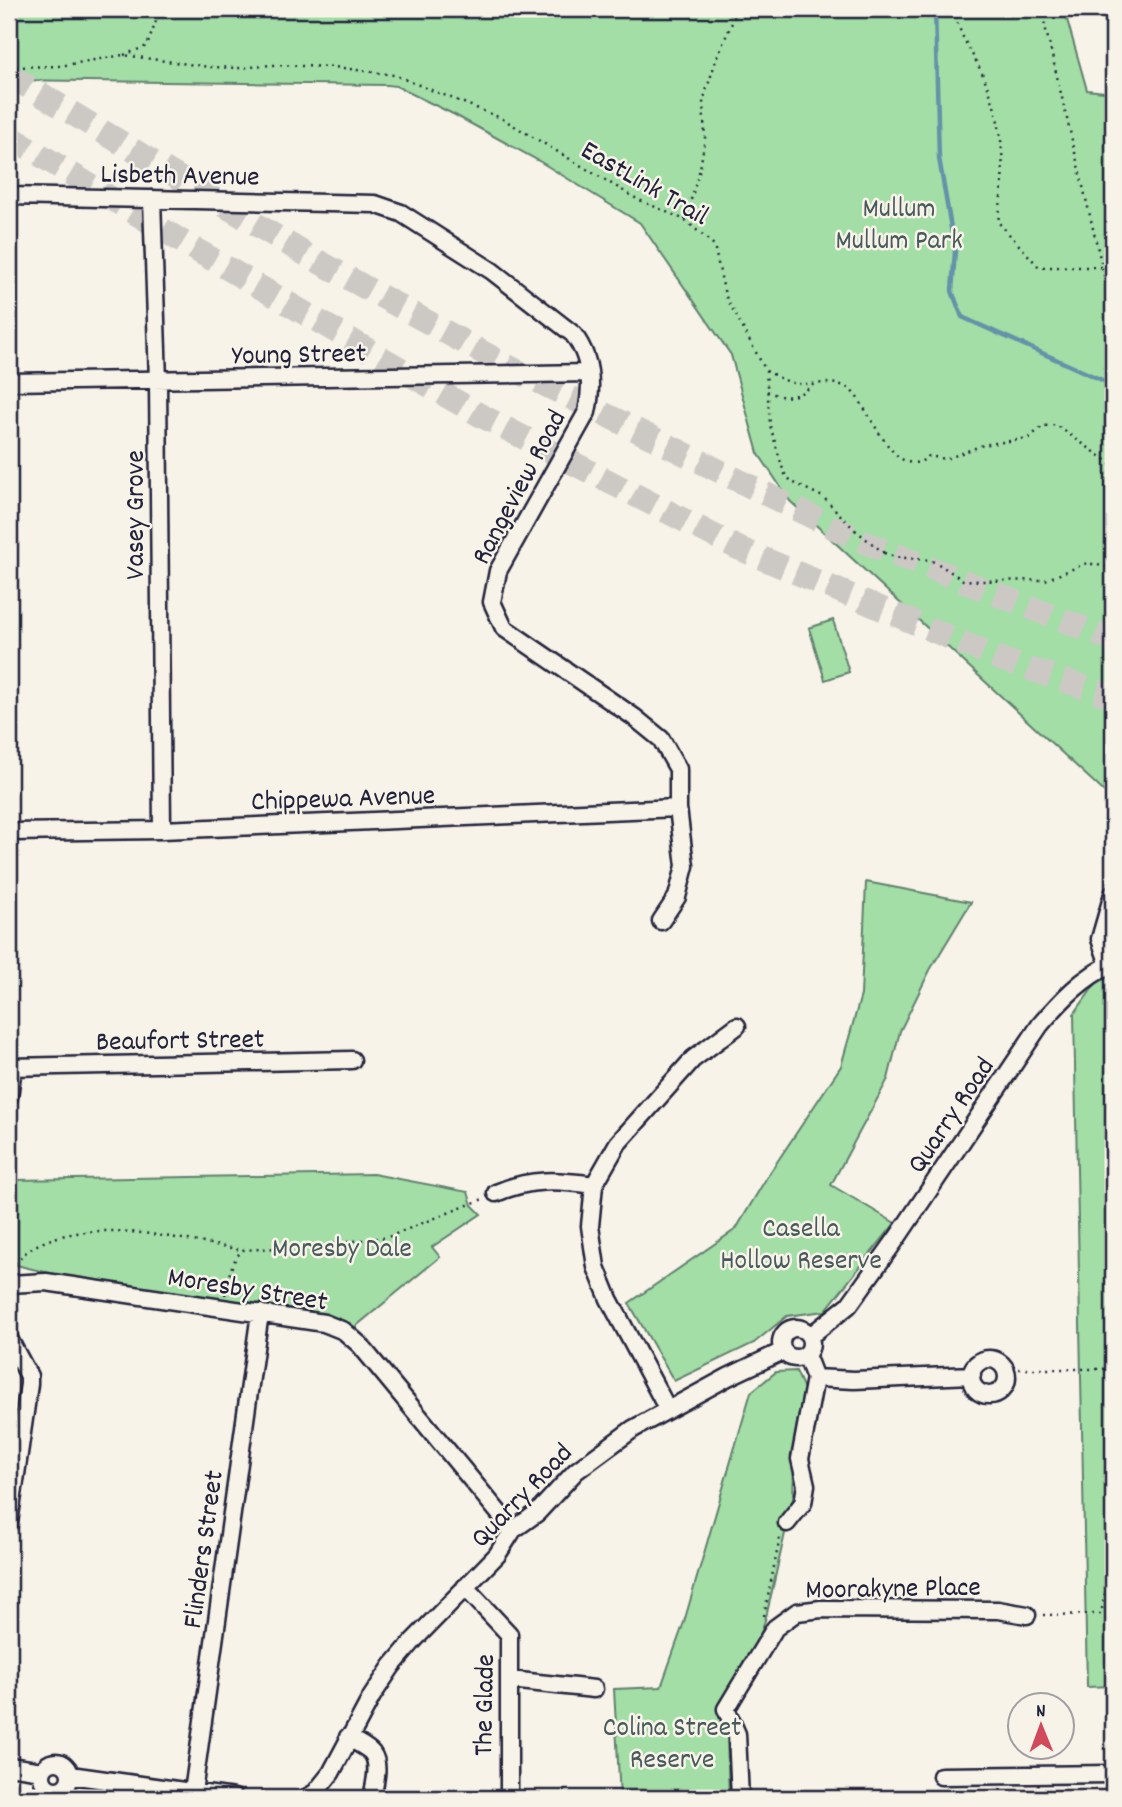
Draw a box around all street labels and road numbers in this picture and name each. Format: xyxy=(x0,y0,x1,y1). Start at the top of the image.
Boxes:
street label: EastLink Trail xyxy=(572,133,715,238)
street label: Lisbeth Avenue xyxy=(100,157,260,199)
street label: Young Street xyxy=(232,336,367,378)
street label: Rangeview Road xyxy=(464,404,579,573)
street label: Vasey Grove xyxy=(118,450,158,580)
street label: Chippewa Avenue xyxy=(250,778,436,824)
street label: Beaufort Street xyxy=(96,1022,265,1064)
street label: Quarry Road xyxy=(900,1051,1007,1183)
street label: Moresby Street xyxy=(164,1260,330,1324)
street label: Quarry Road xyxy=(463,1436,584,1559)
street label: Flinders Street xyxy=(175,1468,237,1631)
street label: Moorakyne Place xyxy=(805,1569,981,1613)
street label: The Glade xyxy=(466,1654,508,1757)

